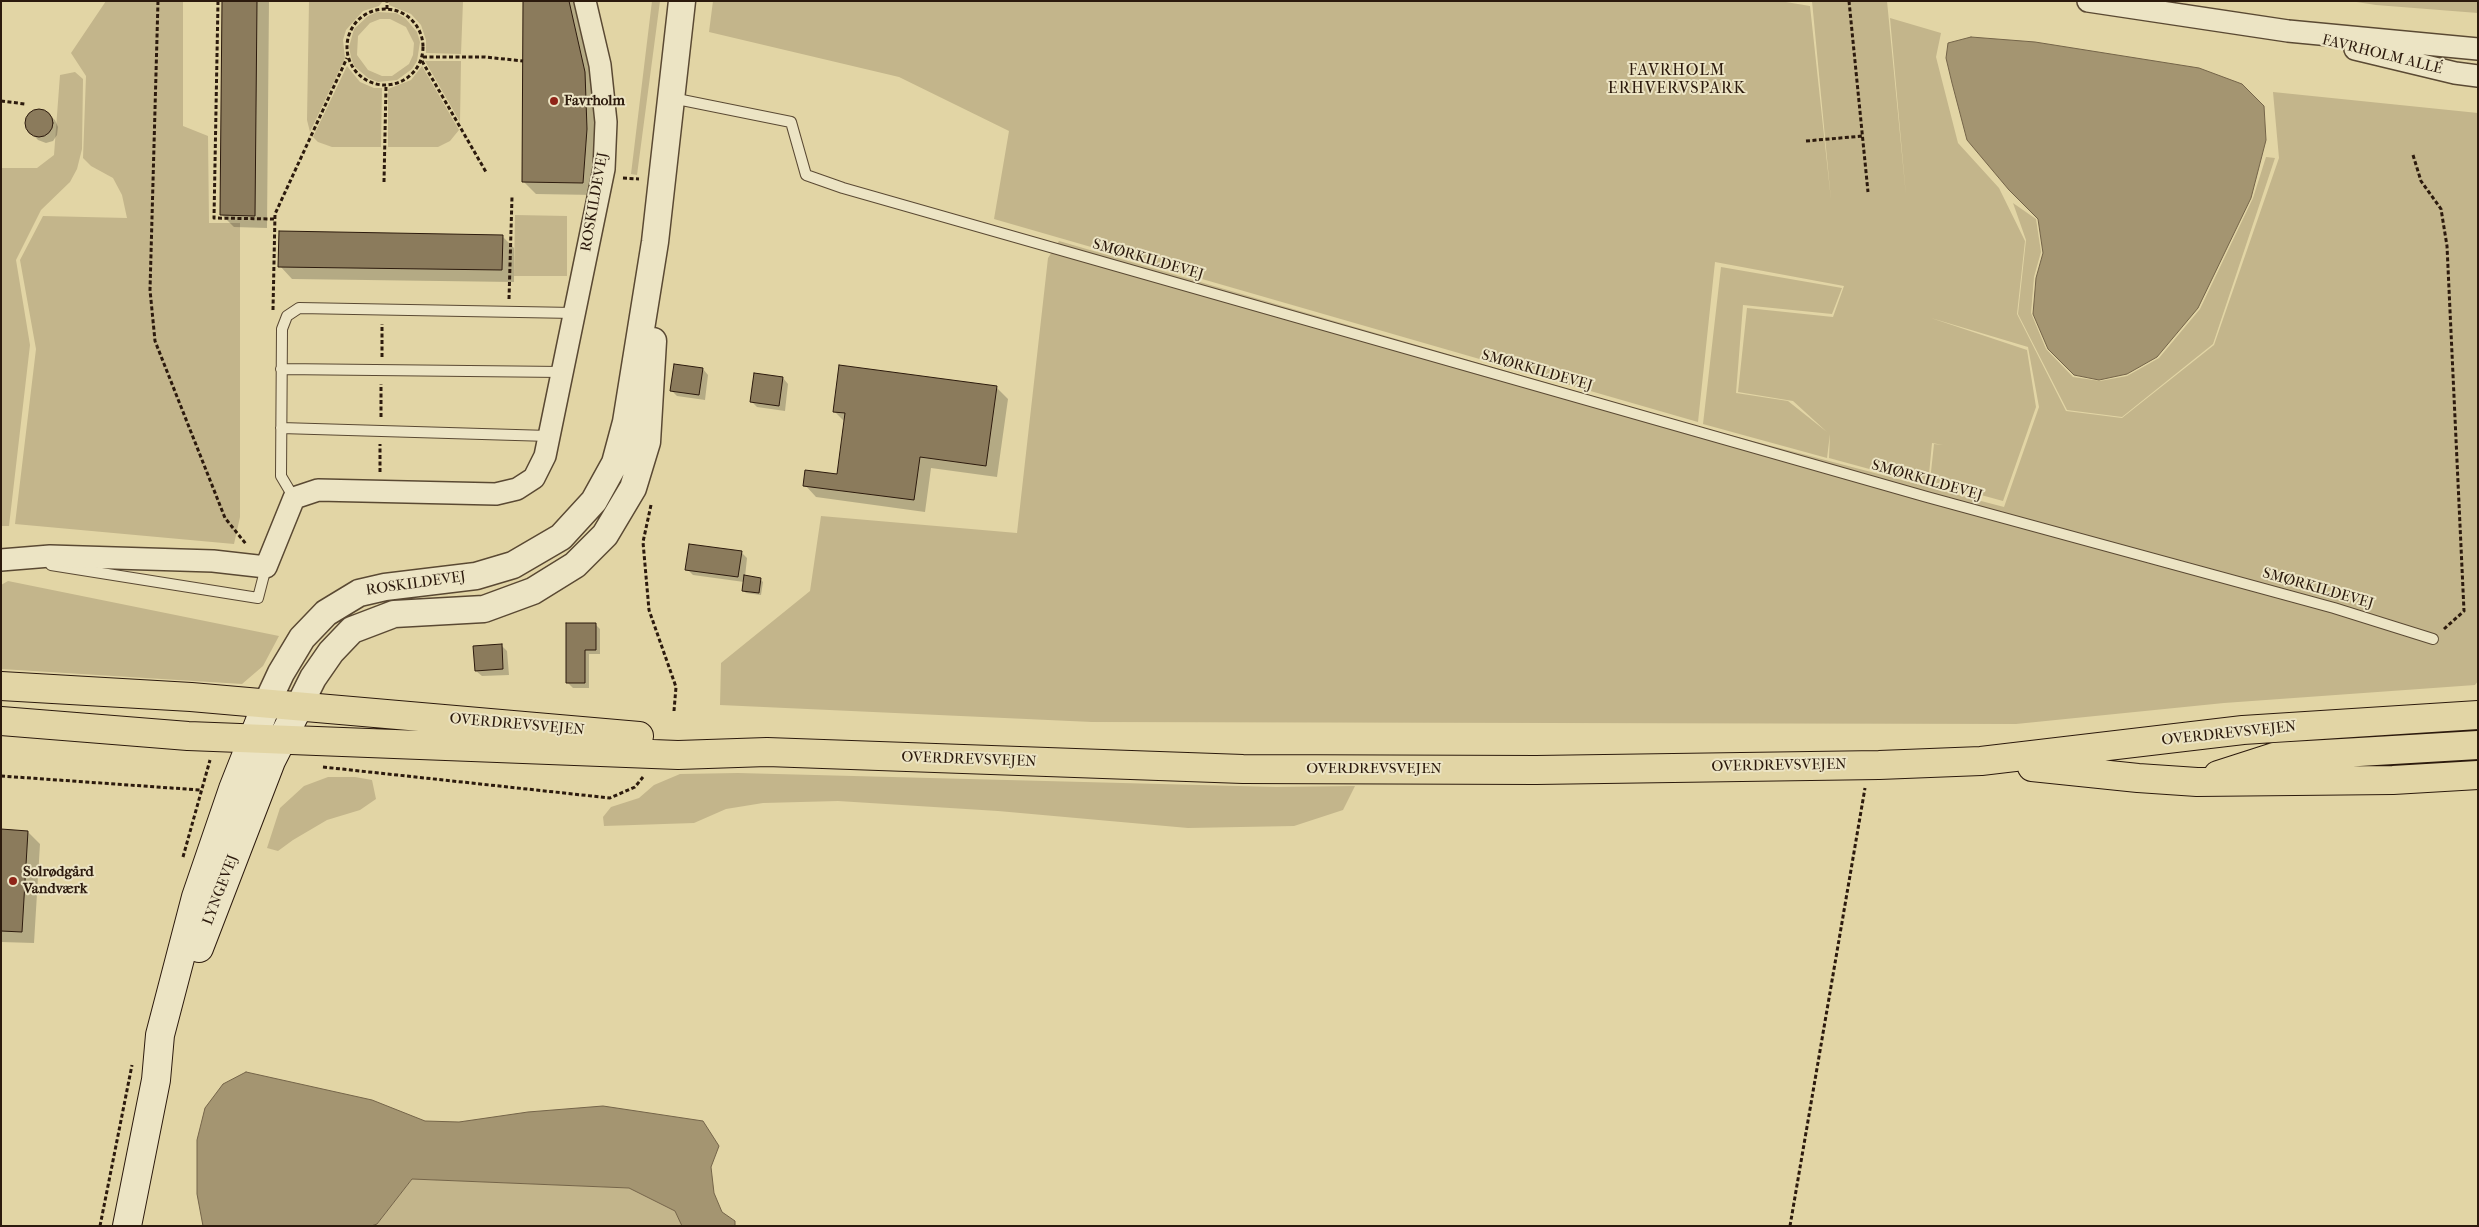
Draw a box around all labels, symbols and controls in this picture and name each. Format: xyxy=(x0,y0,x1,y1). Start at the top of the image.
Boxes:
street label: FAVRHOLM ALLÉ xyxy=(2320,31,2444,79)
district label: FAVRHOLM ERHVERVSPARK xyxy=(1606,61,1748,99)
place label: Favrholm xyxy=(564,92,625,110)
marker: Favrholm xyxy=(548,95,560,107)
street label: ROSKILDEVEJ xyxy=(577,151,613,253)
street label: SMØRKILDEVEJ xyxy=(1090,236,1206,284)
street label: SMØRKILDEVEJ xyxy=(1479,347,1595,395)
street label: SMØRKILDEVEJ xyxy=(1869,457,1985,505)
street label: SMØRKILDEVEJ xyxy=(2260,565,2376,613)
street label: ROSKILDEVEJ xyxy=(365,568,467,600)
street label: OVERDREVSVEJEN xyxy=(449,710,585,740)
street label: OVERDREVSVEJEN xyxy=(2161,718,2297,750)
street label: OVERDREVSVEJEN xyxy=(901,749,1037,771)
street label: OVERDREVSVEJEN xyxy=(1711,756,1847,776)
street label: OVERDREVSVEJEN xyxy=(1306,760,1442,778)
street label: LYNGEVEJ xyxy=(199,852,243,928)
place label: Solrødgård Vandværk xyxy=(23,863,94,898)
marker: Solrødgård Vandværk xyxy=(7,875,19,887)

